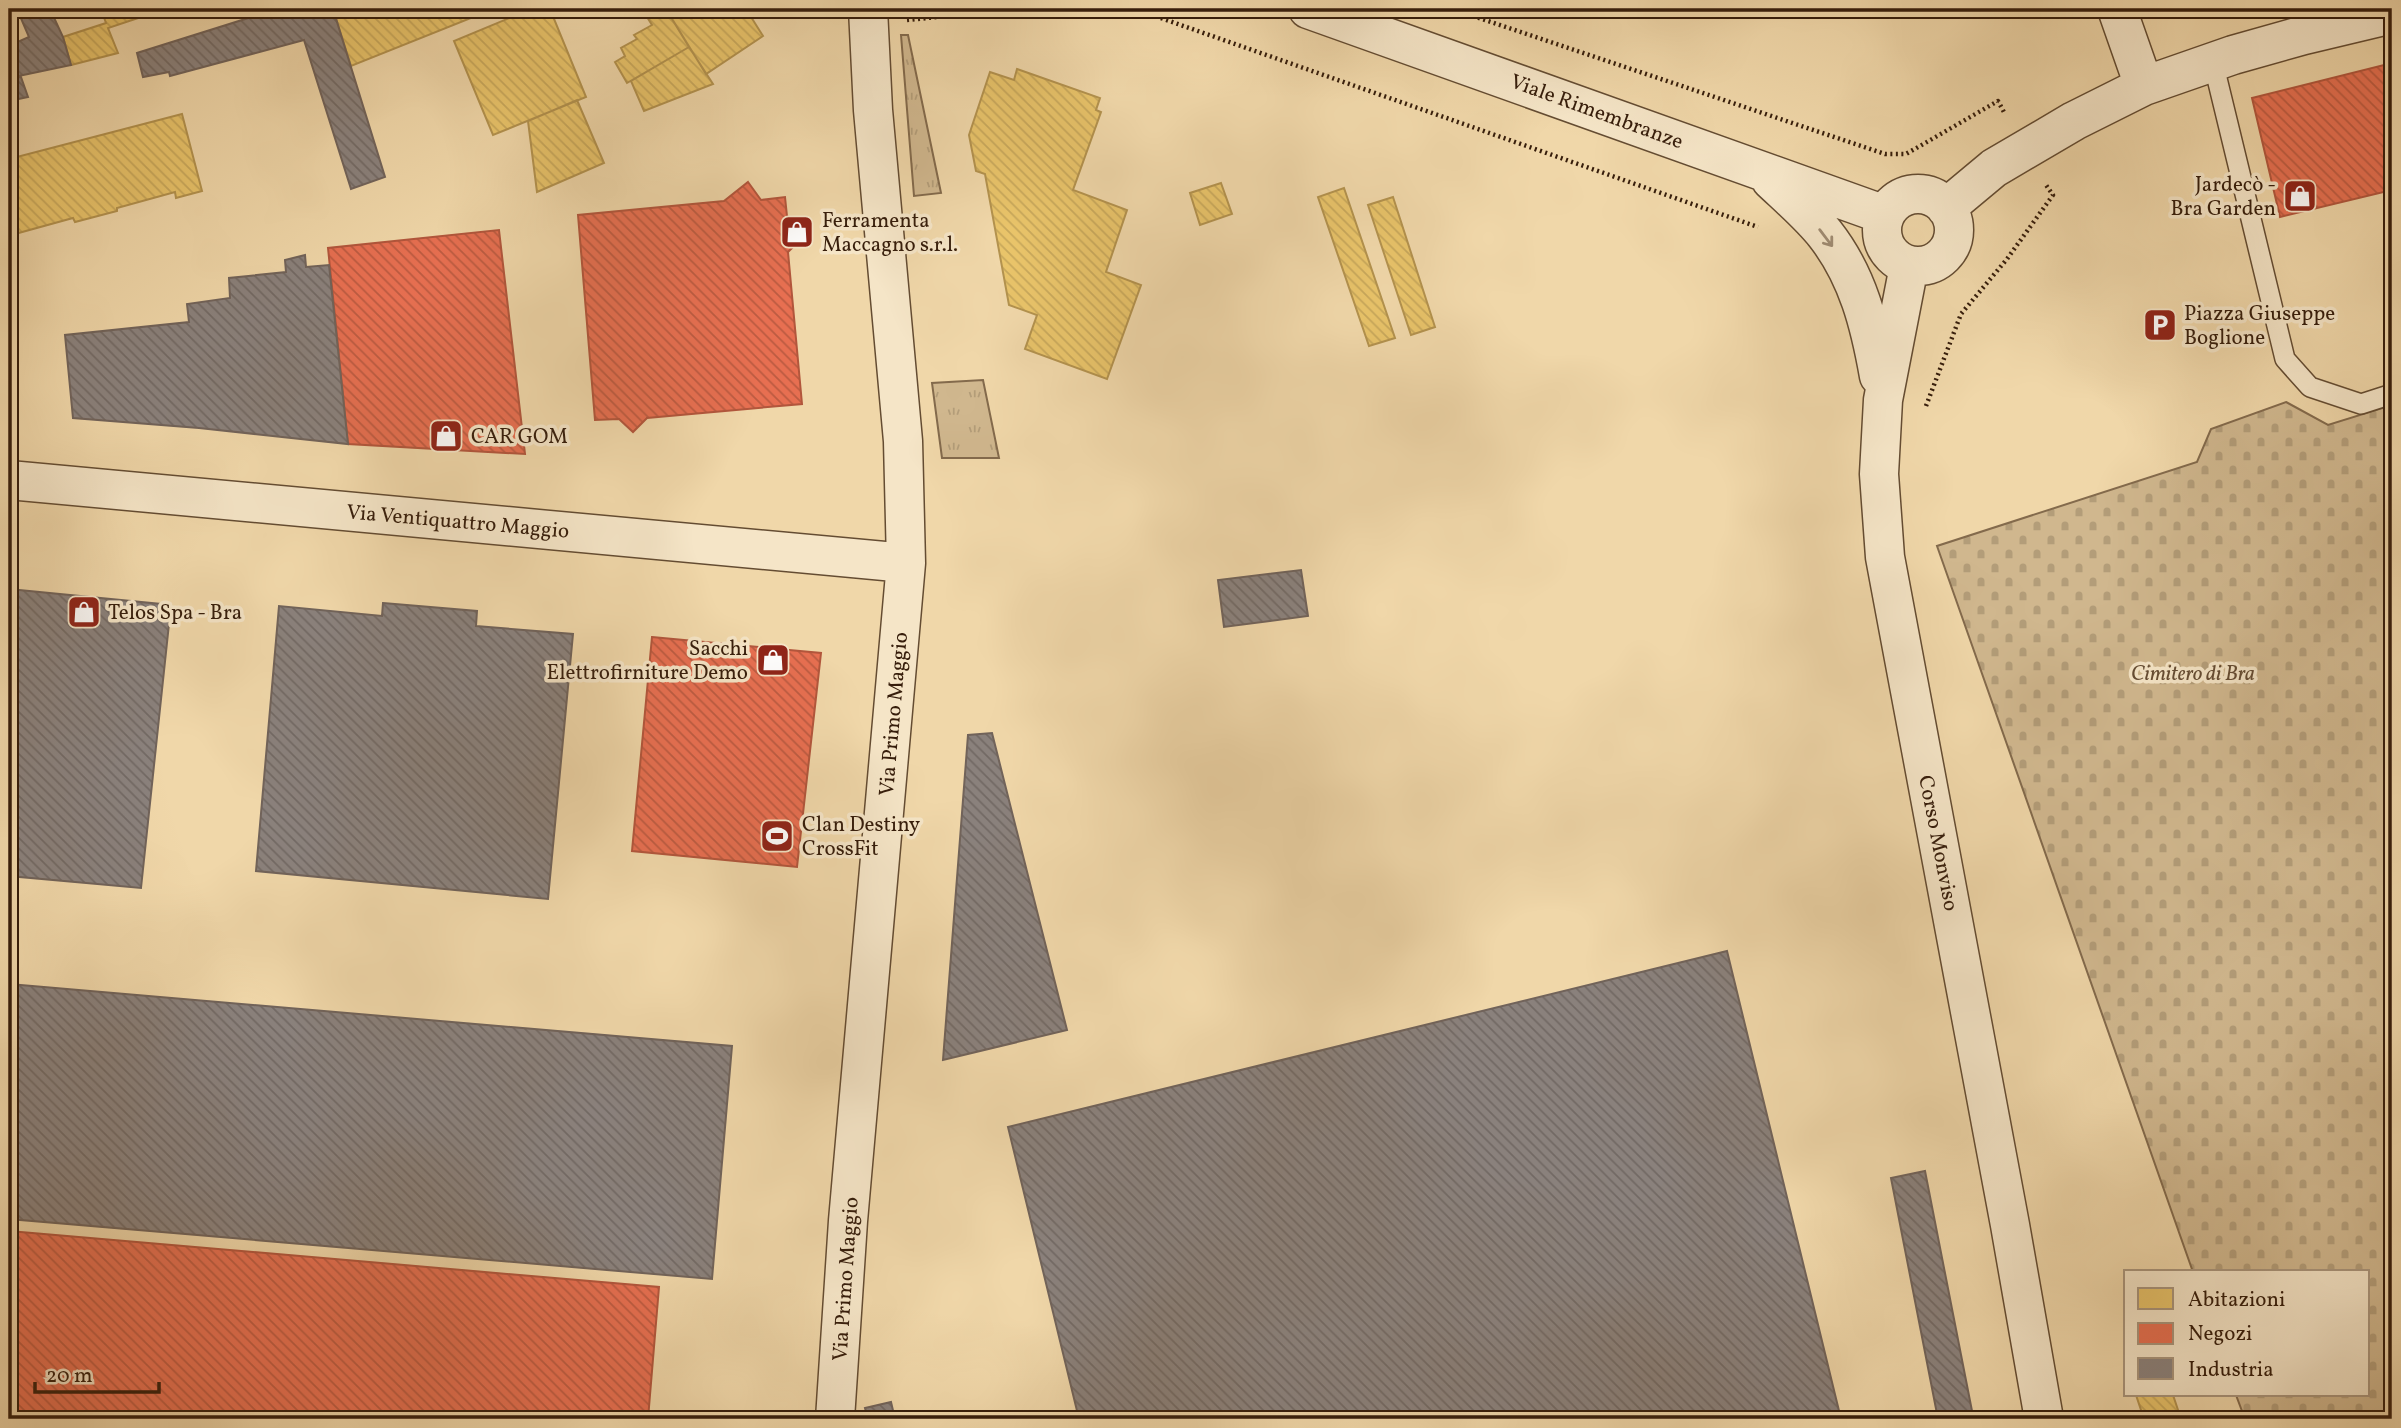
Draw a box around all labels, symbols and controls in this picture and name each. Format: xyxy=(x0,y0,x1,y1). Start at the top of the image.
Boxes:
street label: Viale Rimembranze xyxy=(1506,68,1687,157)
place label: Jardecò - Bra Garden xyxy=(2171,171,2276,224)
shop icon: Jardecò - Bra Garden xyxy=(2281,177,2319,215)
place label: Ferramenta Maccagno s.r.l. xyxy=(822,207,958,260)
shop icon: Ferramenta Maccagno s.r.l. xyxy=(778,213,816,251)
one-way arrow xyxy=(1819,228,1834,246)
place label: Piazza Giuseppe Boglione xyxy=(2184,300,2335,353)
parking icon: Piazza Giuseppe Boglione xyxy=(2141,306,2179,344)
shop icon: CAR GOM xyxy=(427,417,465,455)
place label: CAR GOM xyxy=(471,423,568,452)
street label: Via Ventiquattro Maggio xyxy=(345,498,570,547)
shop icon: Telos Spa - Bra xyxy=(65,593,103,631)
place label: Telos Spa - Bra xyxy=(108,599,242,628)
street label: Via Primo Maggio xyxy=(873,631,916,797)
place label: Sacchi Elettrofirniture Demo xyxy=(547,635,748,688)
shop icon: Sacchi Elettrofirniture Demo xyxy=(754,641,792,679)
park label: Cimitero di Bra xyxy=(2131,660,2255,689)
street label: Corso Monviso xyxy=(1910,773,1965,914)
place label: Clan Destiny CrossFit xyxy=(802,811,921,864)
sports icon: Clan Destiny CrossFit xyxy=(758,817,796,855)
street label: Via Primo Maggio xyxy=(826,1196,867,1362)
legend xyxy=(2124,1270,2370,1396)
text: Abitazioni xyxy=(2188,1286,2285,1315)
text: Negozi xyxy=(2188,1320,2252,1349)
scale bar xyxy=(35,1351,159,1395)
text: Industria xyxy=(2188,1356,2274,1385)
text: 20 m xyxy=(46,1362,92,1391)

